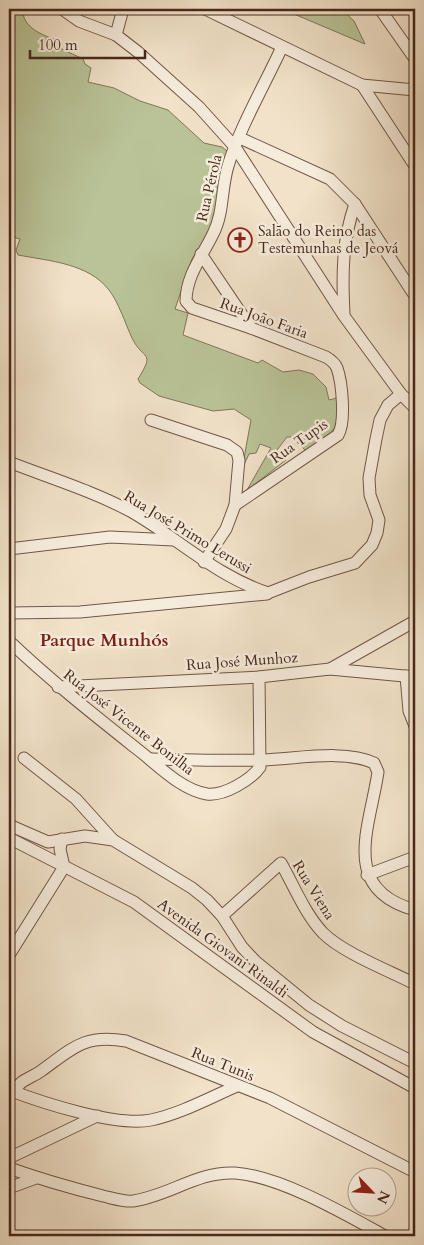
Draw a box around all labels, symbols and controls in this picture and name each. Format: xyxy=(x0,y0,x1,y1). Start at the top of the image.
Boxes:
scale bar xyxy=(30,28,145,60)
text: 100 m xyxy=(38,35,78,55)
street label: Rua Pérola xyxy=(192,152,227,224)
place label: Salão do Reino das Testemunhas de Jeová xyxy=(258,221,399,258)
church icon: Salão do Reino das Testemunhas de Jeová xyxy=(227,227,253,253)
street label: Rua João Faria xyxy=(217,293,311,343)
street label: Rua Tupis xyxy=(266,414,332,468)
street label: Rua José Primo Lerussi xyxy=(121,486,255,578)
district label: Parque Munhós xyxy=(40,628,168,653)
street label: Rua José Munhoz xyxy=(185,647,299,675)
street label: Rua José Vicente Bonilha xyxy=(60,665,199,780)
street label: Rua Viena xyxy=(288,857,340,924)
street label: Avenida Giovani Rinaldi xyxy=(154,894,292,1002)
street label: Rua Tunis xyxy=(189,1042,257,1086)
north arrow xyxy=(346,1168,396,1218)
text: N xyxy=(372,1188,395,1207)

